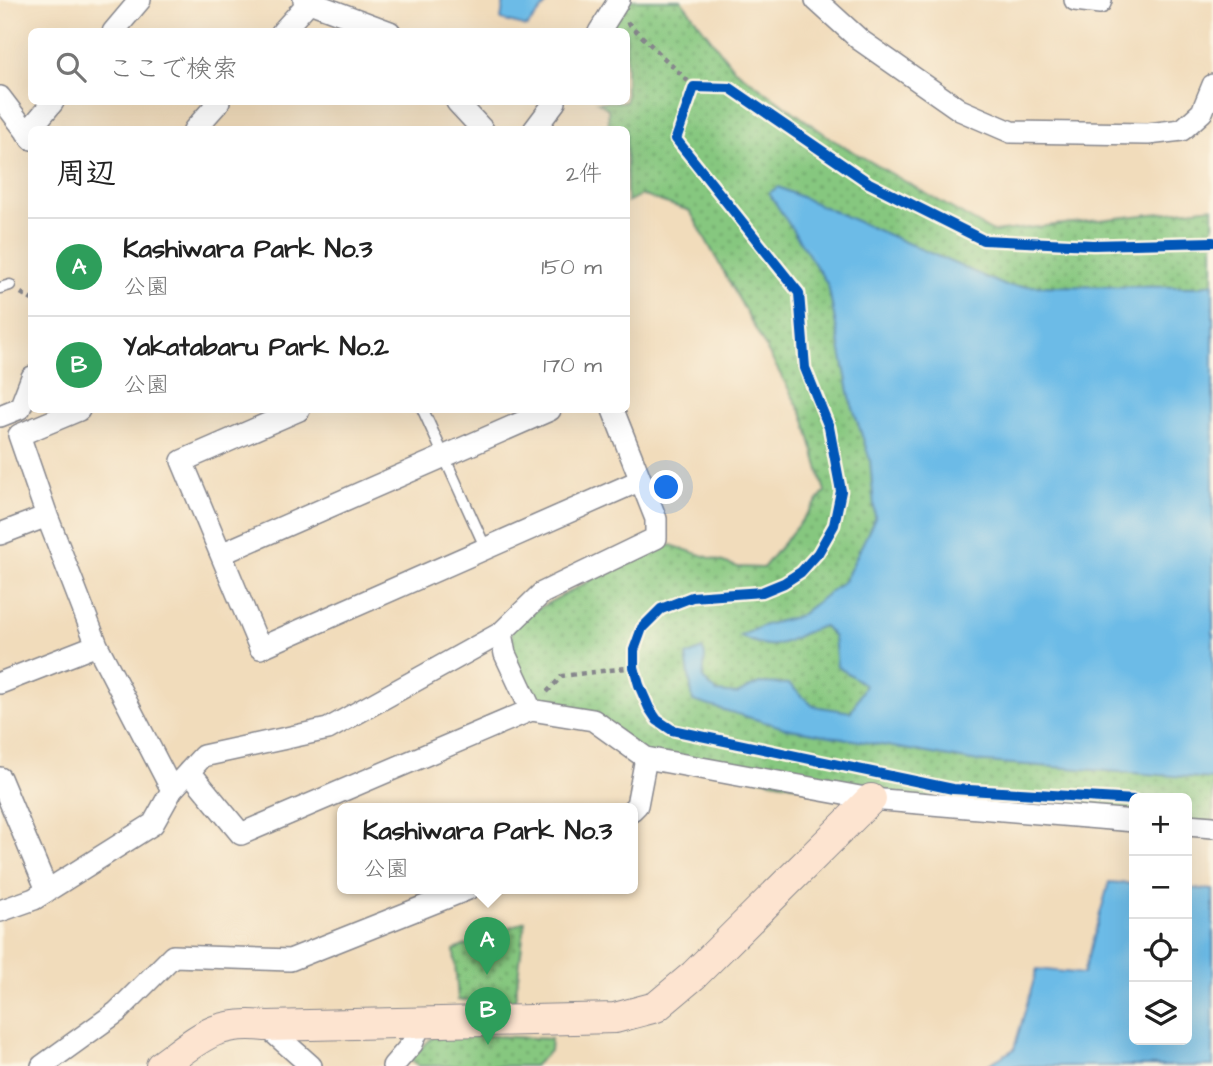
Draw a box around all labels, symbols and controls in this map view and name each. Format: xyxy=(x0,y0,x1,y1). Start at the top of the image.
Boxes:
search box xyxy=(28,28,630,105)
icon: search xyxy=(52,48,90,86)
text: ここで検索 xyxy=(108,51,238,87)
text: 周辺 xyxy=(56,153,116,195)
text: 2件 xyxy=(566,158,602,190)
text: Kashiwara Park No.3 xyxy=(123,231,372,267)
text: A xyxy=(72,251,86,283)
text: 150 m xyxy=(541,251,602,283)
text: 公園 xyxy=(123,271,169,303)
text: Yakatabaru Park No.2 xyxy=(123,329,389,365)
text: B xyxy=(71,349,87,381)
text: 170 m xyxy=(543,349,602,381)
text: 公園 xyxy=(123,369,169,401)
your location xyxy=(649,470,683,504)
map controls xyxy=(1129,793,1192,1045)
button: + xyxy=(1129,793,1192,856)
popup xyxy=(337,803,638,894)
text: Kashiwara Park No.3 xyxy=(363,813,612,849)
text: 公園 xyxy=(363,853,409,885)
button: − xyxy=(1129,856,1192,919)
pin: A xyxy=(464,917,510,975)
button: locate xyxy=(1129,919,1192,982)
button: layers xyxy=(1129,982,1192,1045)
pin: B xyxy=(465,987,511,1045)

